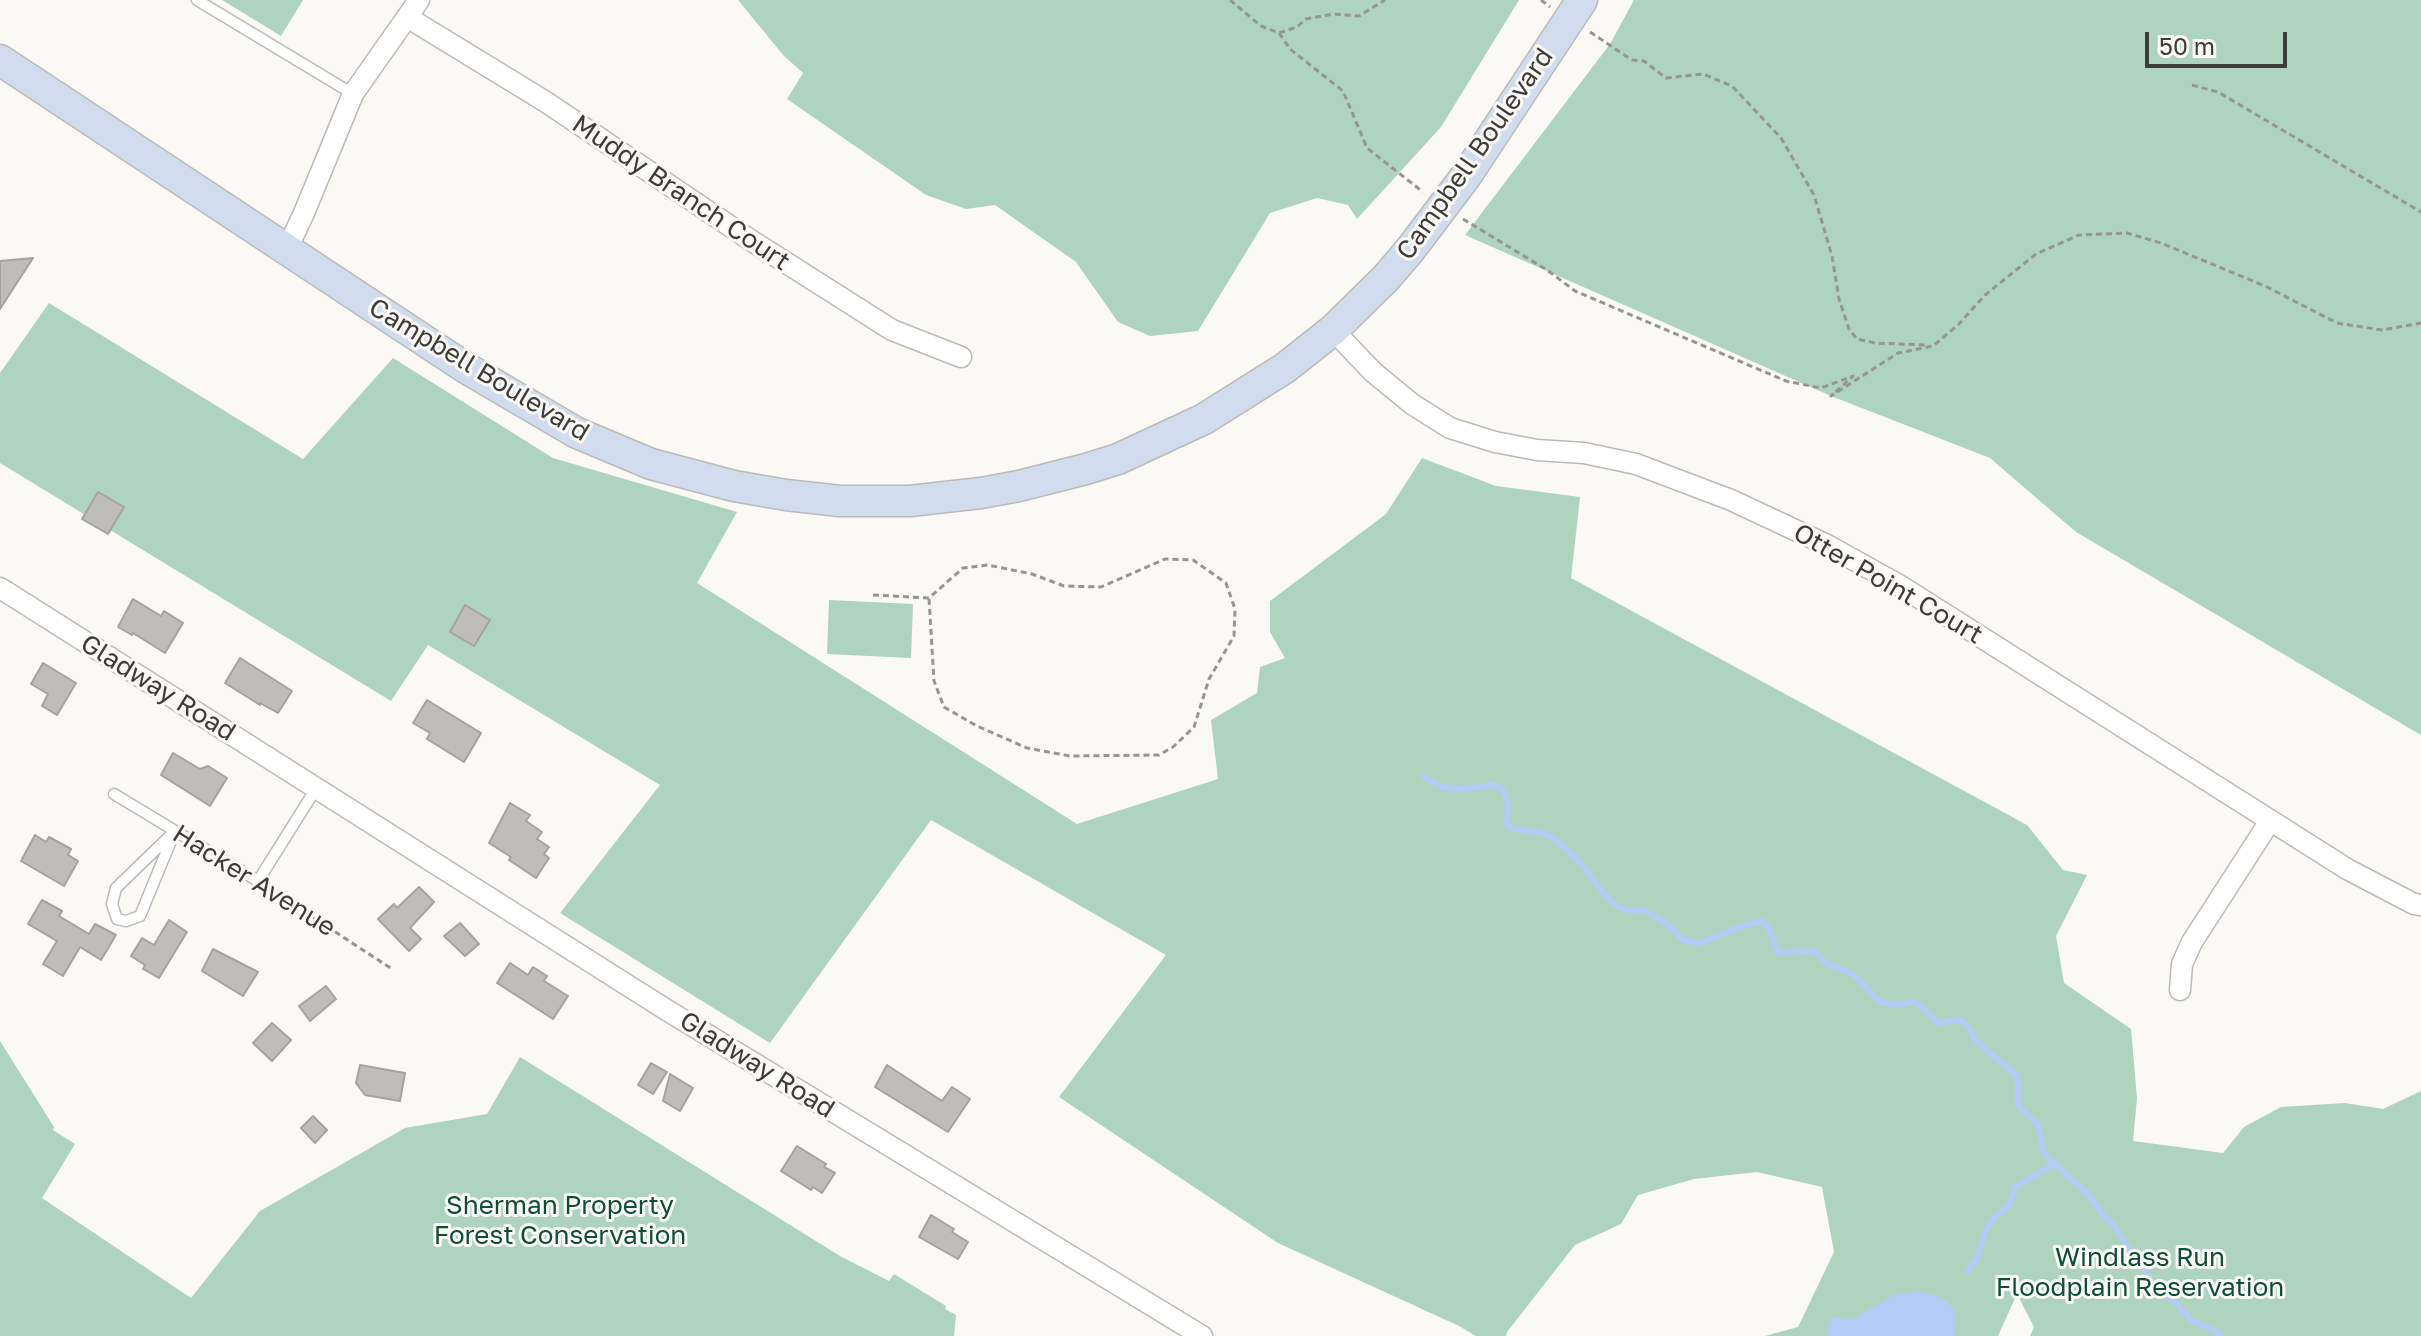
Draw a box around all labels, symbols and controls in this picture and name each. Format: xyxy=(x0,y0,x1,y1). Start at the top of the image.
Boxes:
scale bar xyxy=(2149,16,2291,66)
text: 50 m xyxy=(2159,31,2215,60)
street label: Campbell Boulevard xyxy=(1390,42,1560,266)
street label: Muddy Branch Court xyxy=(566,109,796,277)
street label: Campbell Boulevard xyxy=(363,292,595,448)
street label: Otter Point Court xyxy=(1788,517,1988,651)
street label: Gladway Road xyxy=(75,628,241,748)
street label: Hacker Avenue xyxy=(167,818,341,944)
street label: Gladway Road xyxy=(674,1005,840,1125)
park label: Sherman Property Forest Conservation xyxy=(434,1190,686,1252)
park label: Windlass Run Floodplain Reservation xyxy=(1996,1242,2284,1304)

